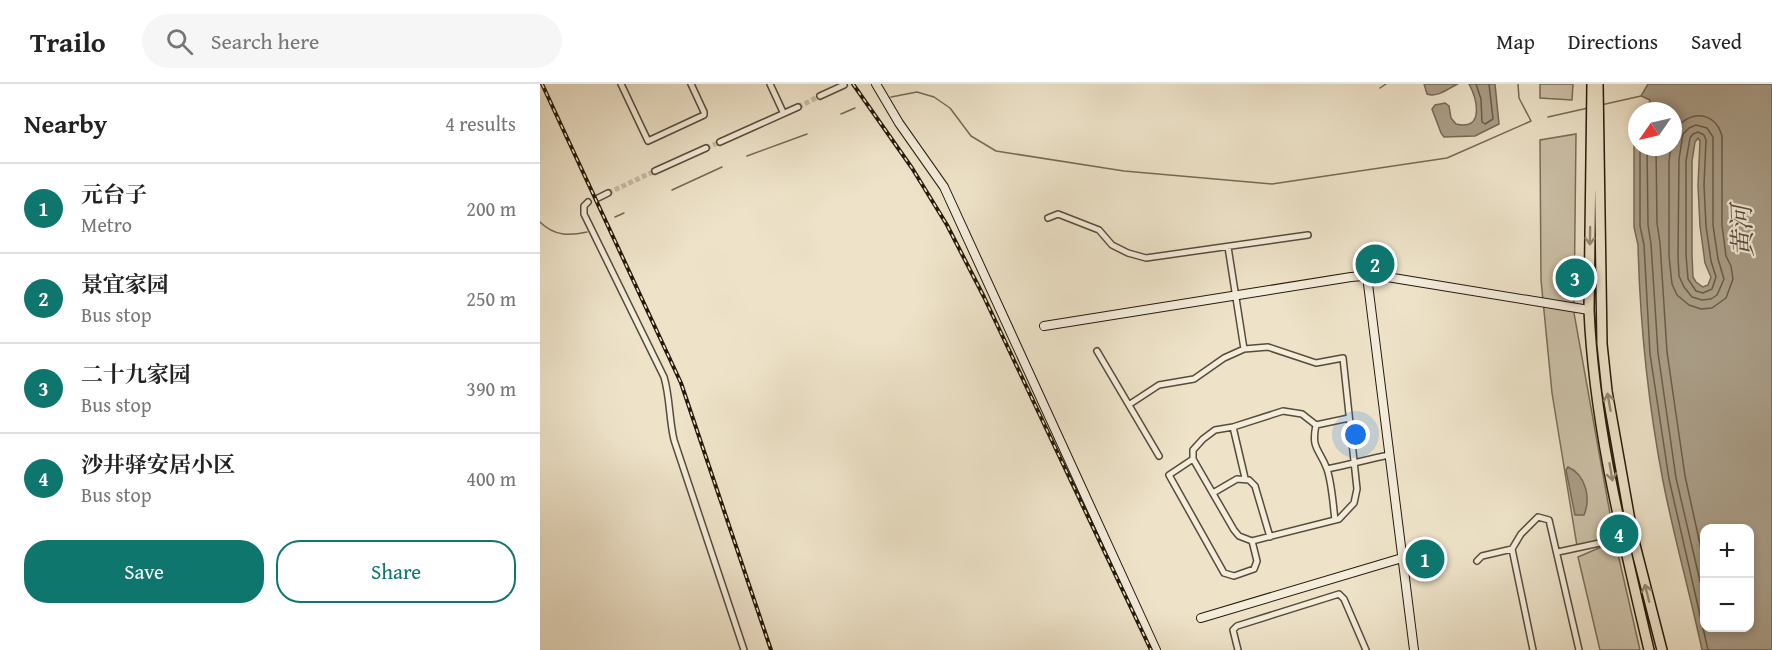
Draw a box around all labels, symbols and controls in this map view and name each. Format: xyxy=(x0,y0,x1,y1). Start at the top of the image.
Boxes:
search box xyxy=(142,14,562,68)
text: Trailo xyxy=(30,21,106,62)
icon: search xyxy=(163,25,196,58)
text: Search here xyxy=(211,25,319,57)
text: Map xyxy=(1496,26,1535,57)
text: Directions xyxy=(1568,26,1658,57)
text: Saved xyxy=(1691,26,1742,57)
north arrow xyxy=(1628,102,1682,156)
text: Nearby xyxy=(24,104,107,143)
text: 4 results xyxy=(445,109,516,138)
text: 元台子 xyxy=(81,178,147,210)
text: 1 xyxy=(38,194,49,223)
text: 200 m xyxy=(466,194,516,223)
water label: 黄河 xyxy=(1721,200,1762,258)
text: Metro xyxy=(81,210,132,239)
one-way arrow xyxy=(1584,225,1596,245)
pin: 2 xyxy=(1356,242,1394,286)
pin: 3 xyxy=(1556,256,1594,300)
text: 景宜家园 xyxy=(81,268,169,300)
text: 2 xyxy=(38,284,49,313)
text: 250 m xyxy=(466,284,516,313)
text: Bus stop xyxy=(81,300,152,329)
text: 二十九家园 xyxy=(81,358,191,390)
text: 3 xyxy=(38,374,49,403)
text: 390 m xyxy=(466,374,516,403)
text: Bus stop xyxy=(81,390,152,419)
one-way arrow xyxy=(1603,393,1614,412)
your location xyxy=(1341,420,1370,449)
text: 沙井驿安居小区 xyxy=(81,448,235,480)
one-way arrow xyxy=(1605,462,1616,481)
text: 4 xyxy=(38,464,49,493)
text: 400 m xyxy=(466,464,516,493)
text: Bus stop xyxy=(81,480,152,509)
pin: 4 xyxy=(1600,512,1638,556)
map controls xyxy=(1700,524,1754,632)
button: + xyxy=(1700,524,1754,578)
pin: 1 xyxy=(1406,536,1444,582)
button: Save xyxy=(24,540,264,603)
button: Share xyxy=(276,540,516,603)
button: − xyxy=(1700,578,1754,632)
one-way arrow xyxy=(1641,584,1653,603)

